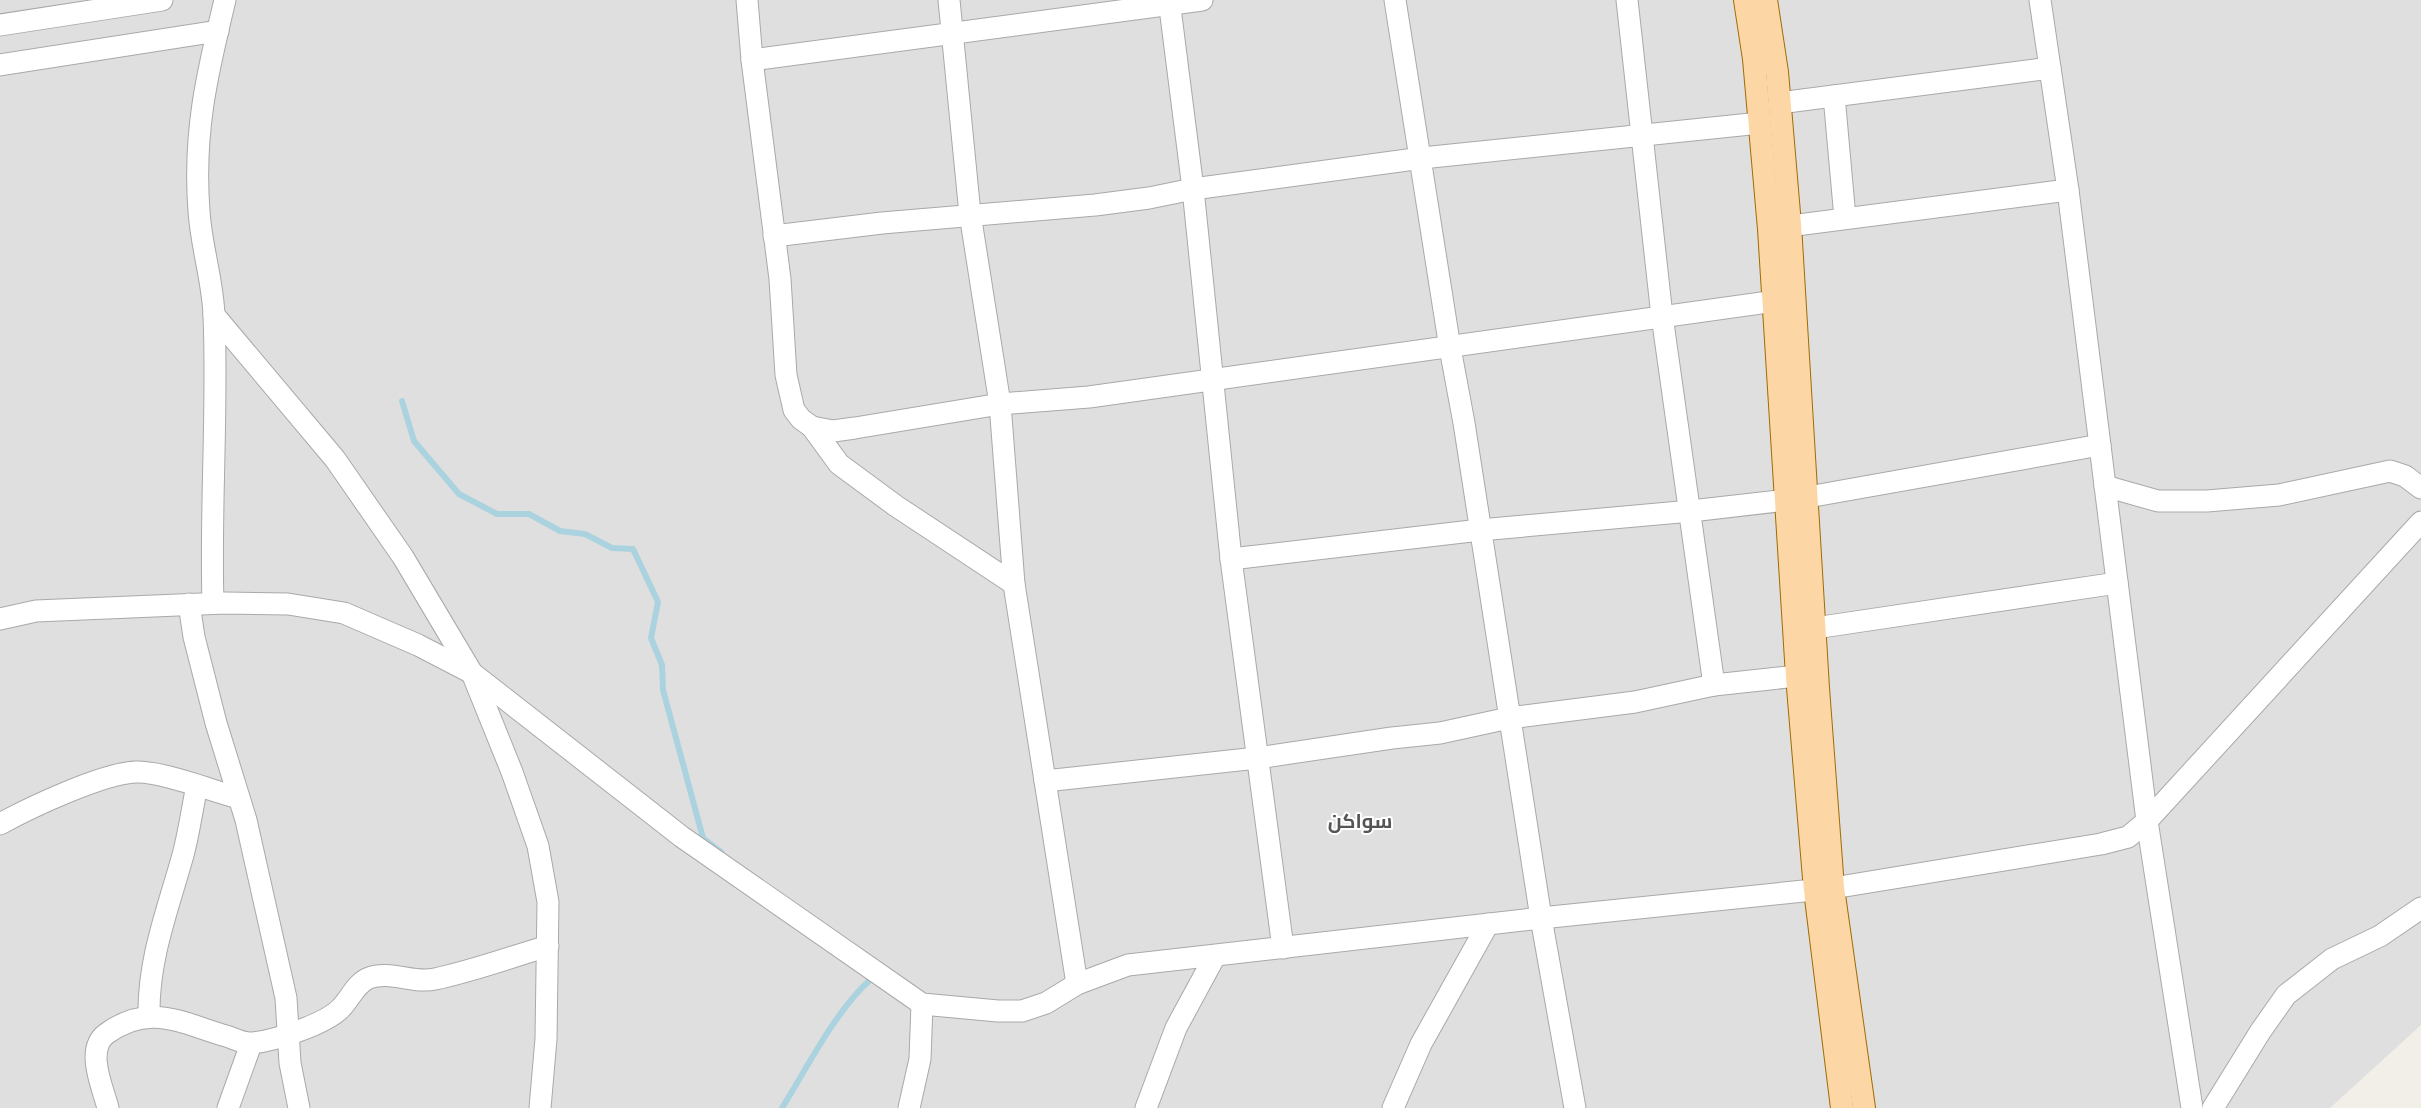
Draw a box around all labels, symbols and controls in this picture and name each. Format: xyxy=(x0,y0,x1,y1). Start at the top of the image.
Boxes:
district label: سواكن xyxy=(1328,808,1392,833)

